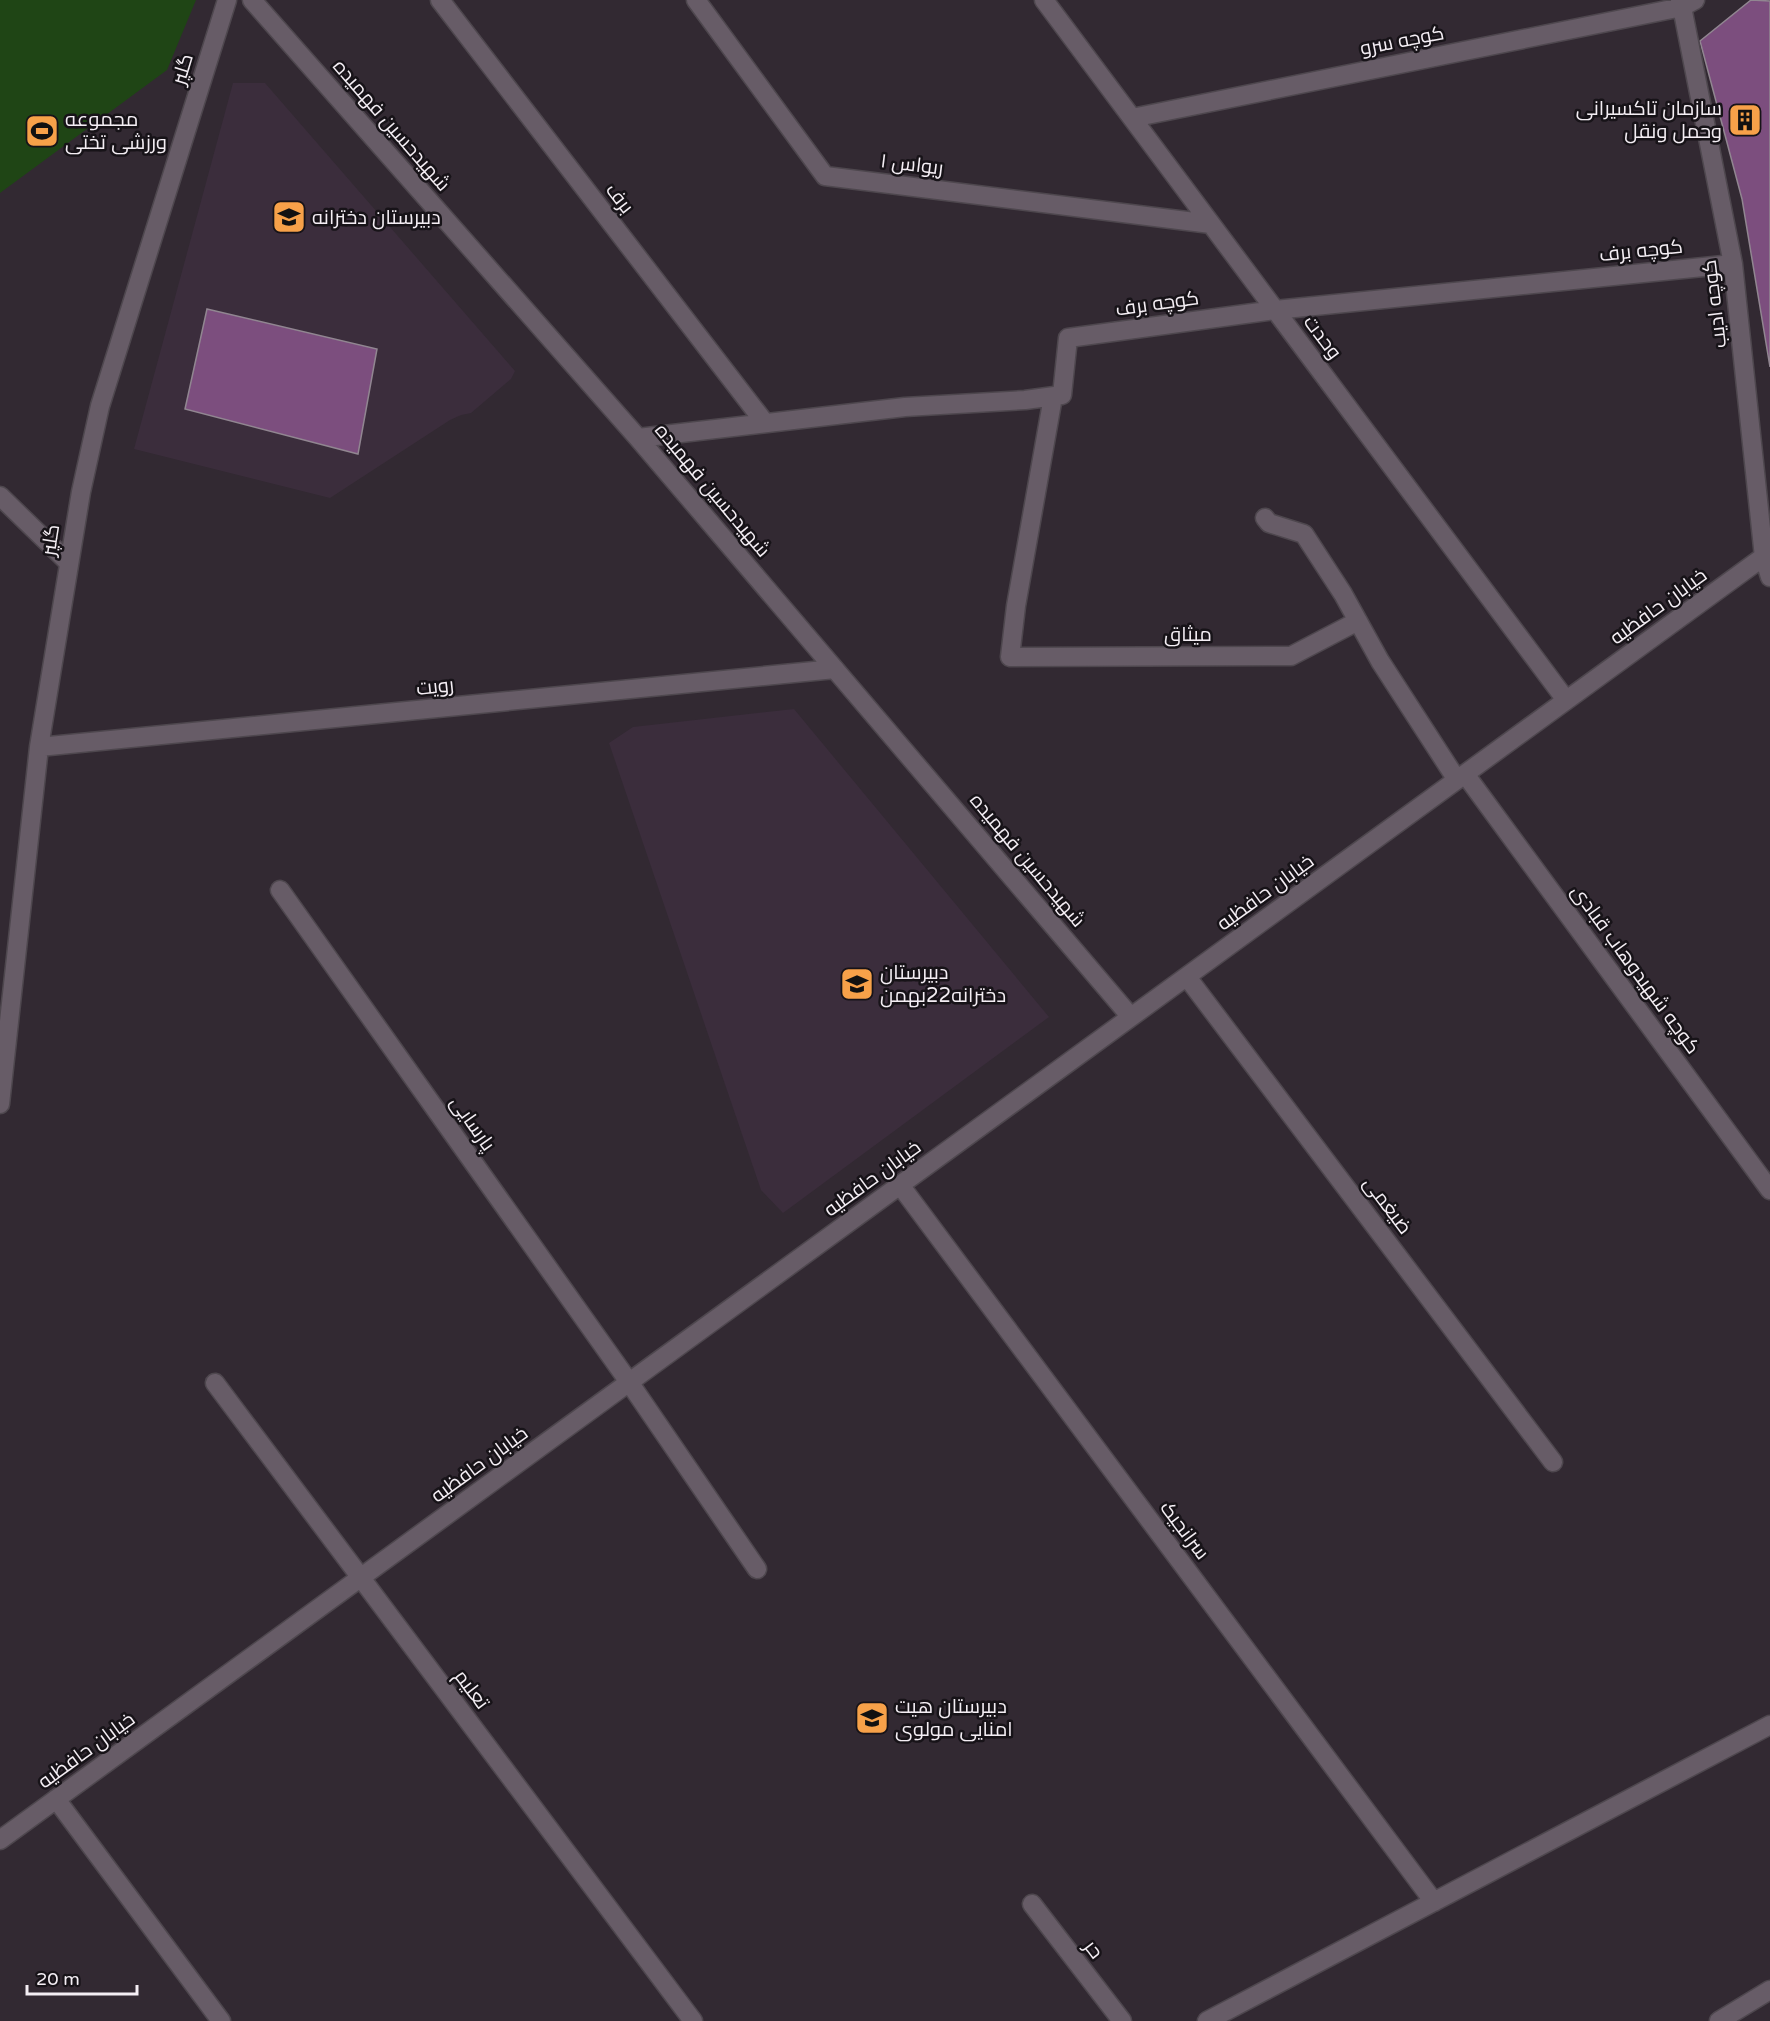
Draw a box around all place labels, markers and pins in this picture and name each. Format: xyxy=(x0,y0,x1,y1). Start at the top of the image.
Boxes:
place label: سازمان تاکسیرانی وحمل ونقل xyxy=(1576,97,1722,144)
building icon: سازمان تاکسیرانی وحمل ونقل xyxy=(1727,102,1763,138)
place label: مجموعه ورزشی تختی xyxy=(65,108,167,155)
sports icon: مجموعه ورزشی تختی xyxy=(24,113,60,149)
school or university icon: دبیرستان دخترانه xyxy=(271,199,307,235)
place label: دبیرستان دخترانه xyxy=(312,206,441,230)
place label: دبیرستان دخترانه22بهمن xyxy=(880,961,1006,1008)
school or university icon: دبیرستان دخترانه22بهمن xyxy=(839,966,875,1002)
place label: دبیرستان هیت امنایی مولوی xyxy=(895,1695,1013,1742)
school or university icon: دبیرستان هیت امنایی مولوی xyxy=(854,1700,890,1736)

